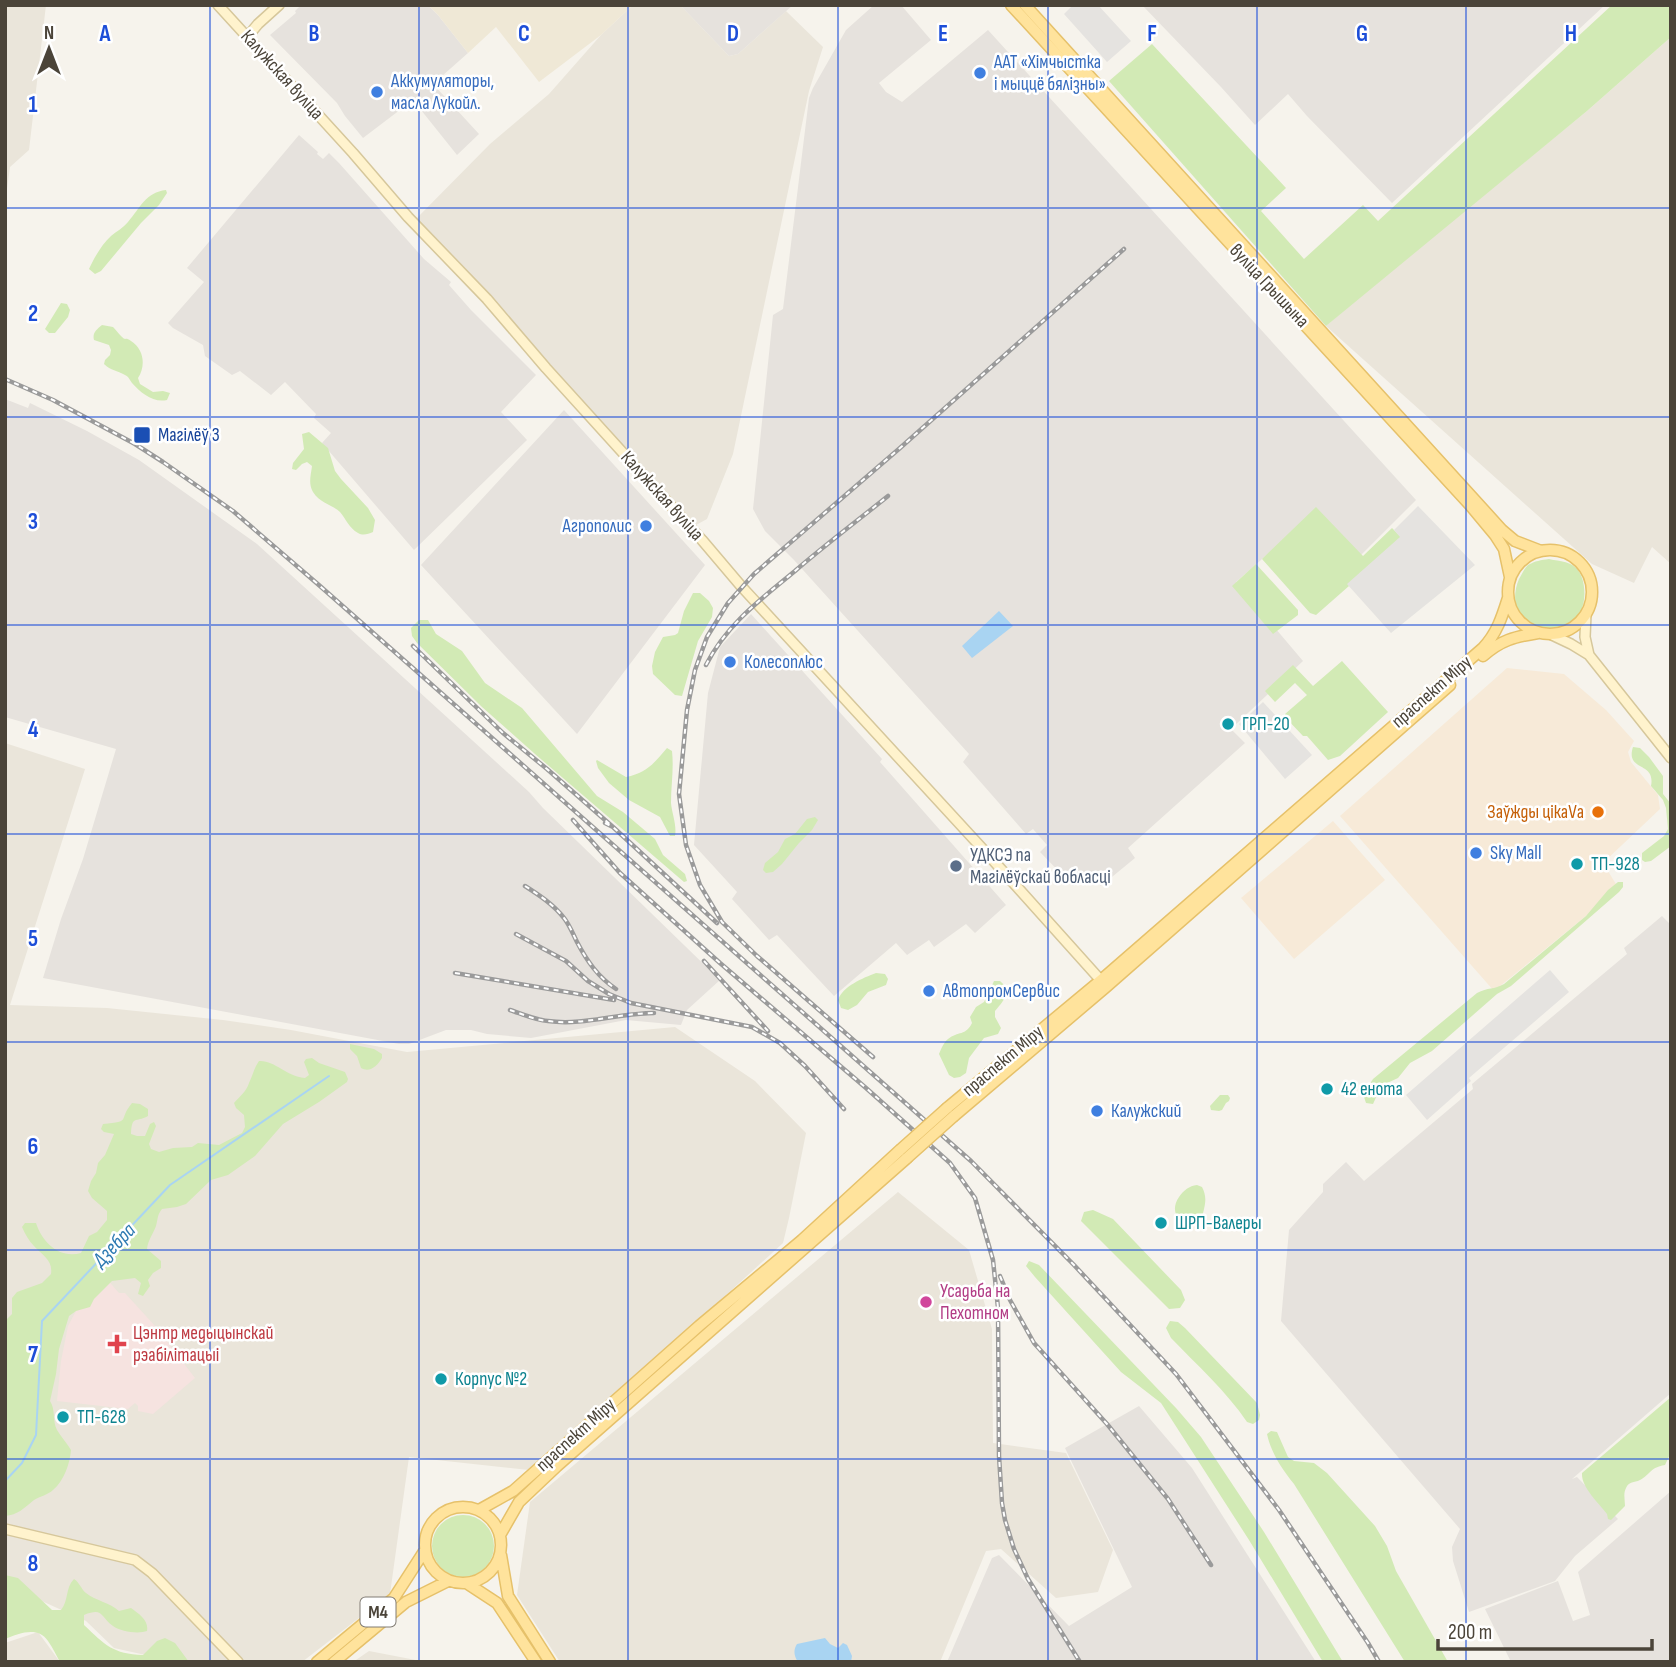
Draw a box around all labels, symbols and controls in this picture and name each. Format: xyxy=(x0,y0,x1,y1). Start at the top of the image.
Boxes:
north arrow xyxy=(14,14,84,84)
text: A xyxy=(99,20,112,48)
text: B xyxy=(309,20,320,48)
text: C xyxy=(518,20,530,48)
text: D xyxy=(727,20,739,48)
text: E xyxy=(938,20,948,48)
text: F xyxy=(1147,20,1157,48)
text: G xyxy=(1356,20,1368,48)
text: H xyxy=(1565,20,1577,48)
text: N xyxy=(44,22,54,45)
street label: Калужская вуліца xyxy=(236,25,328,125)
place label: ААТ «Хімчыстка і мыццё бялізны» xyxy=(993,51,1106,96)
marker: ААТ «Хімчыстка і мыццё бялізны» xyxy=(972,65,988,81)
place label: Аккумуляторы, масла Лукойл. xyxy=(390,70,494,115)
marker: Аккумуляторы, масла Лукойл. xyxy=(369,84,385,100)
text: 1 xyxy=(28,91,38,119)
street label: вуліца Грышына xyxy=(1224,239,1314,333)
text: 2 xyxy=(28,300,38,328)
place label: Магілёў 3 xyxy=(158,424,220,447)
marker: Магілёў 3 xyxy=(132,425,152,445)
street label: Калужская вуліца xyxy=(616,446,708,546)
text: 3 xyxy=(28,508,38,536)
place label: Агрополис xyxy=(562,515,632,538)
marker: Агрополис xyxy=(638,518,654,534)
street label: праспект Міру xyxy=(1387,650,1477,733)
place label: Колесоплюс xyxy=(744,651,823,674)
marker: Колесоплюс xyxy=(722,654,738,670)
place label: ГРП-20 xyxy=(1242,713,1290,736)
text: 4 xyxy=(28,716,39,744)
marker: ГРП-20 xyxy=(1220,716,1236,732)
place label: Заўжды цікаVа xyxy=(1487,801,1584,824)
marker: Заўжды цікаVа xyxy=(1590,804,1606,820)
place label: Sky Mall xyxy=(1490,842,1541,865)
place label: УДКСЭ па Магілёўскай вобласці xyxy=(970,844,1111,889)
marker: Sky Mall xyxy=(1468,845,1484,861)
place label: ТП-928 xyxy=(1591,853,1640,876)
marker: ТП-928 xyxy=(1569,856,1585,872)
marker: УДКСЭ па Магілёўскай вобласці xyxy=(948,858,964,874)
text: 5 xyxy=(28,925,38,953)
place label: АвтопромСервис xyxy=(942,980,1060,1003)
marker: АвтопромСервис xyxy=(921,983,937,999)
street label: праспект Міру xyxy=(958,1020,1049,1102)
place label: 42 енота xyxy=(1341,1078,1403,1101)
marker: 42 енота xyxy=(1319,1081,1335,1097)
place label: Калужский xyxy=(1111,1100,1181,1123)
marker: Калужский xyxy=(1089,1103,1105,1119)
text: 6 xyxy=(28,1133,38,1161)
place label: ШРП-Валеры xyxy=(1175,1212,1262,1235)
marker: ШРП-Валеры xyxy=(1153,1215,1169,1231)
water label: Дзебра xyxy=(87,1218,141,1273)
place label: Усадьба на Пехотном xyxy=(940,1280,1010,1325)
marker: Усадьба на Пехотном xyxy=(918,1294,934,1310)
place label: Цэнтр медыцынскай рэабілітацыі xyxy=(133,1322,273,1367)
marker: Цэнтр медыцынскай рэабілітацыі xyxy=(107,1334,127,1354)
text: 7 xyxy=(28,1341,38,1369)
place label: Корпус №2 xyxy=(455,1368,527,1391)
marker: Корпус №2 xyxy=(433,1371,449,1387)
street label: праспект Міру xyxy=(532,1393,621,1477)
place label: ТП-628 xyxy=(77,1406,126,1429)
marker: ТП-628 xyxy=(55,1409,71,1425)
text: 8 xyxy=(28,1550,39,1578)
road number: М4 xyxy=(360,1597,396,1626)
scale bar xyxy=(1438,1608,1652,1652)
text: 200 m xyxy=(1448,1620,1492,1645)

